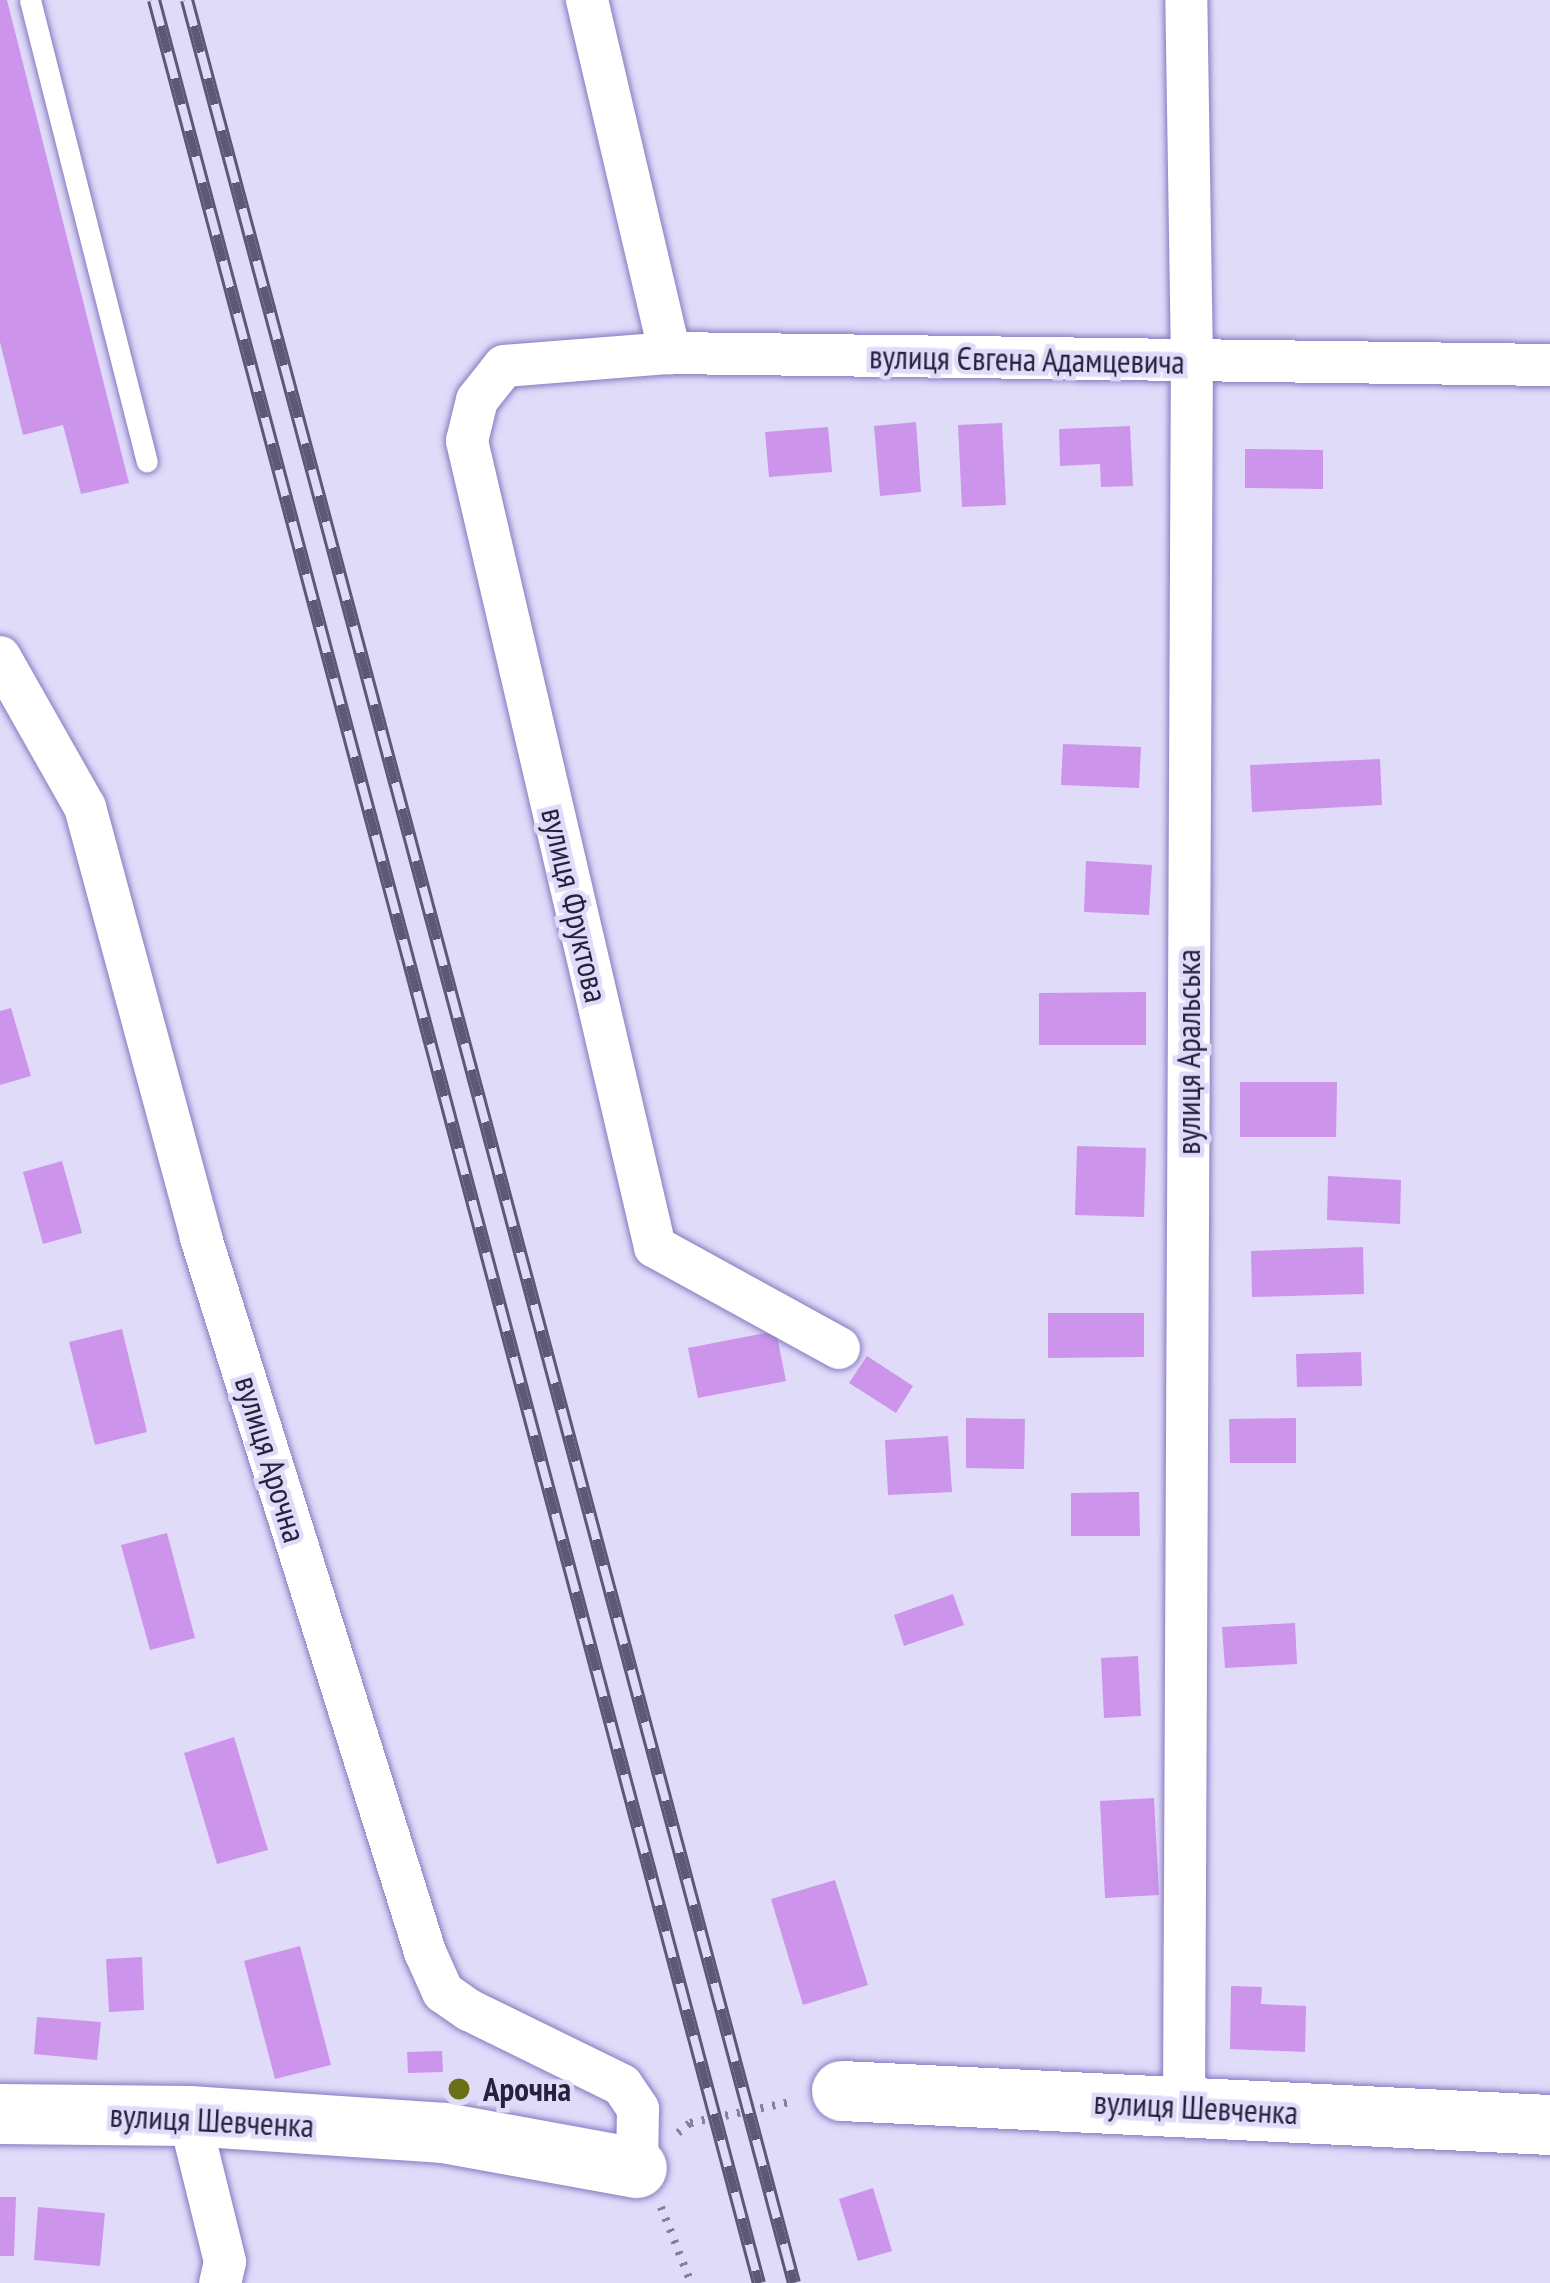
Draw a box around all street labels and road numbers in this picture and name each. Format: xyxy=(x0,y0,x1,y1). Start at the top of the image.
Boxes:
street label: вулиця Євгена Адамцевича xyxy=(868,336,1186,382)
street label: вулиця Фруктова xyxy=(533,804,617,1006)
street label: вулиця Аральська xyxy=(1168,949,1208,1155)
street label: вулиця Арочна xyxy=(227,1371,315,1547)
street label: вулиця Шевченка xyxy=(1093,2082,1299,2132)
street label: вулиця Шевченка xyxy=(109,2095,315,2145)

